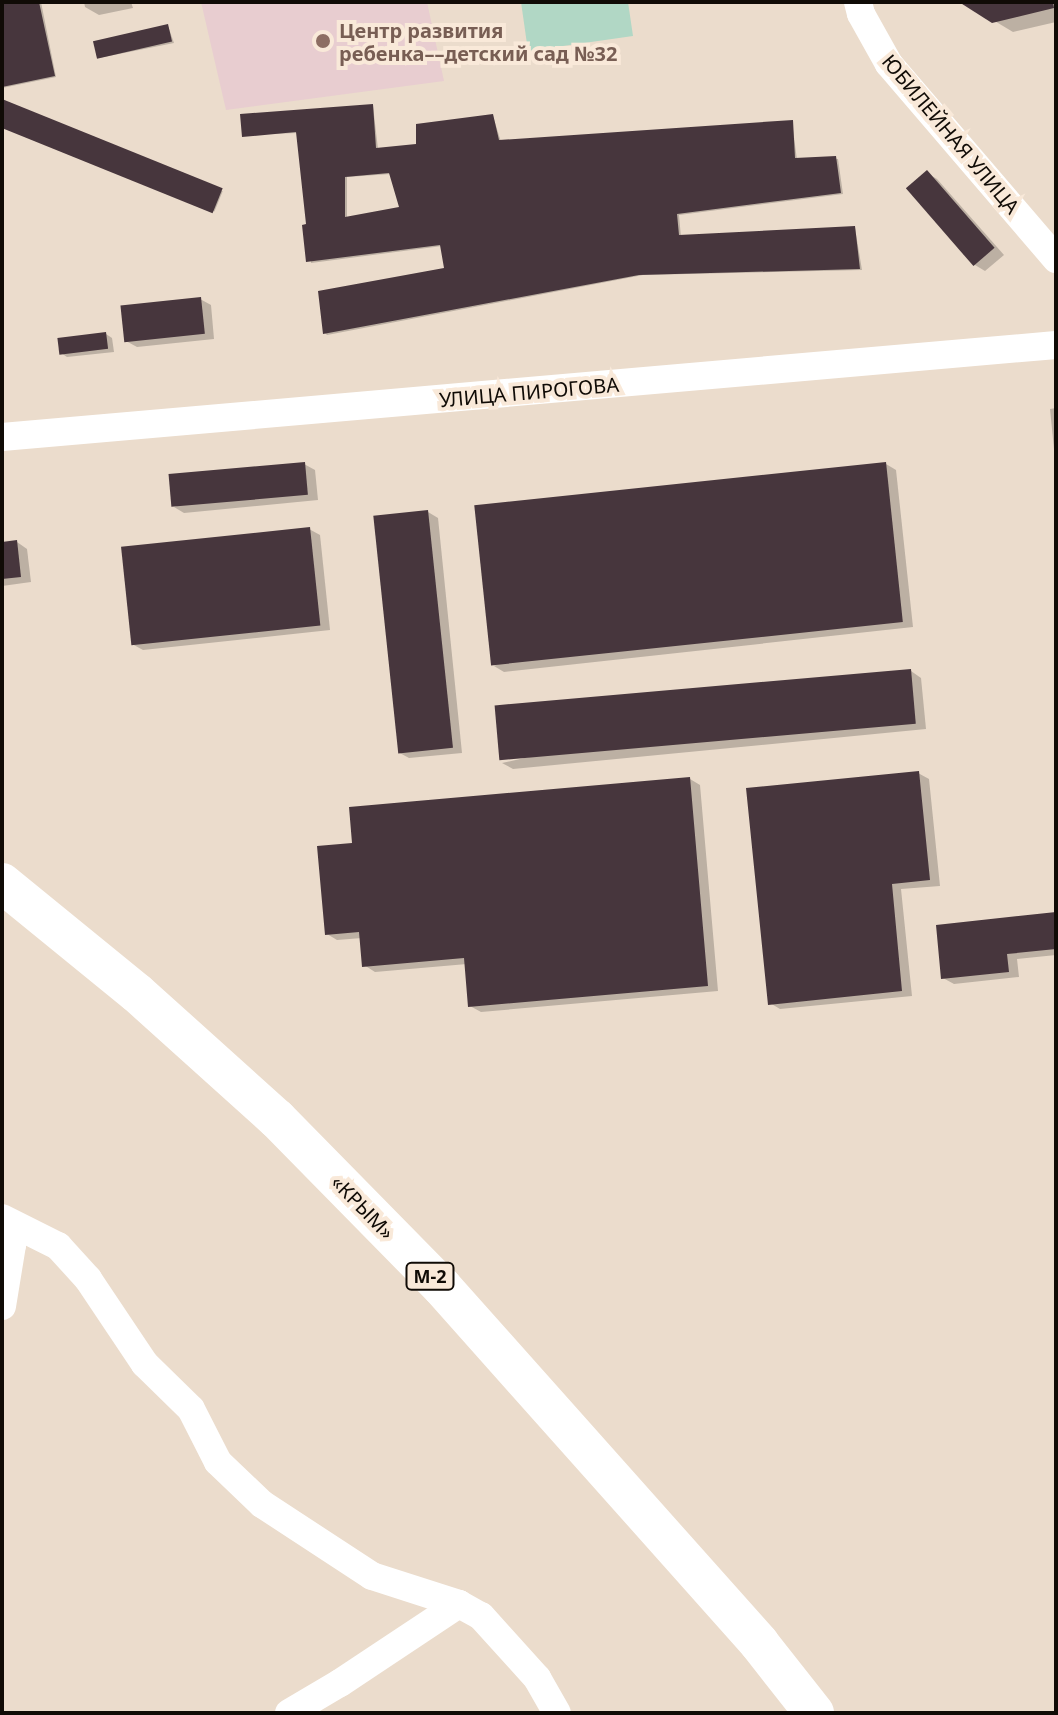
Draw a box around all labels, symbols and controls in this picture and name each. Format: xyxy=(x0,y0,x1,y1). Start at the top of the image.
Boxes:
place label: Центр развития ребенка––детский сад №32 xyxy=(339,18,617,65)
marker: Центр развития ребенка––детский сад №32 xyxy=(314,32,332,50)
street label: ЮБИЛЕЙНАЯ УЛИЦА xyxy=(877,50,1025,218)
street label: УЛИЦА ПИРОГОВА xyxy=(438,372,620,412)
street label: «КРЫМ» xyxy=(327,1170,399,1244)
road number: М-2 xyxy=(404,1262,456,1290)

